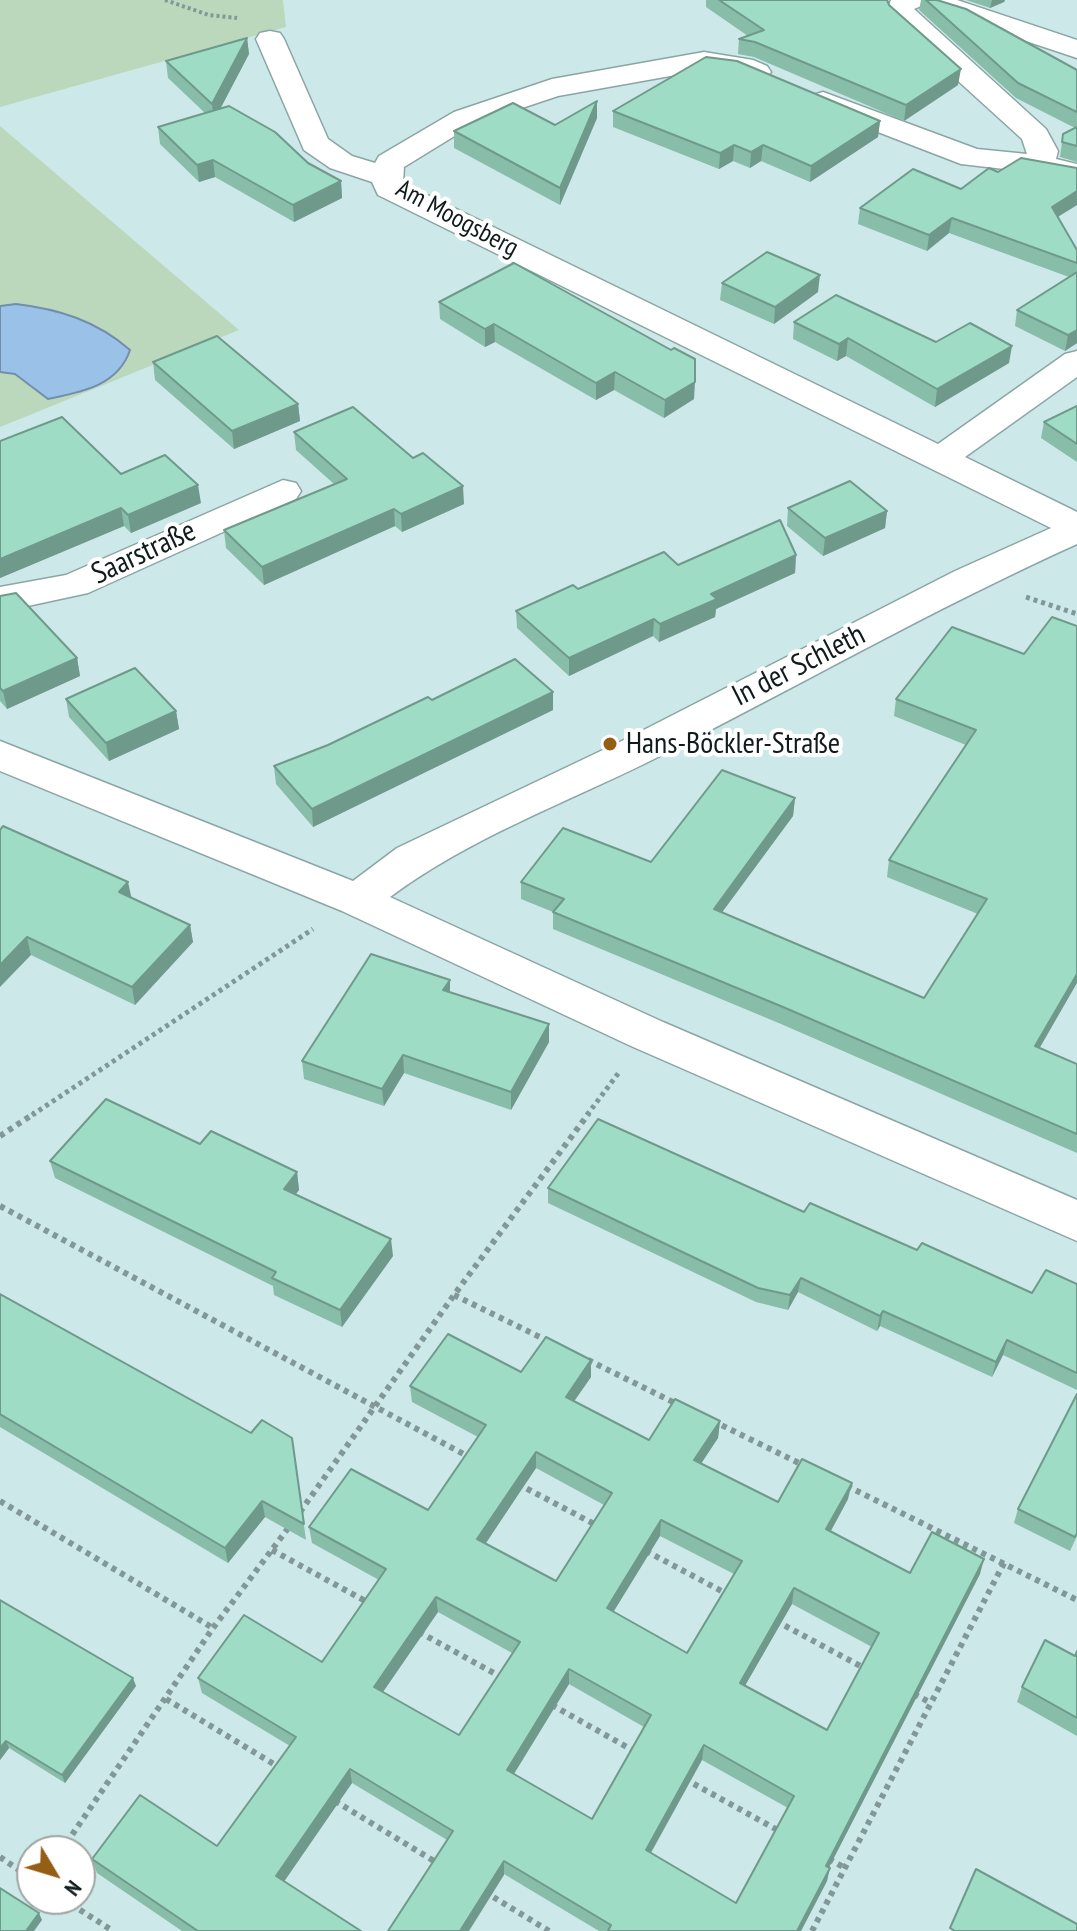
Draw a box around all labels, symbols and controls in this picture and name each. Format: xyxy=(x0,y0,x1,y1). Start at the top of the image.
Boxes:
street label: Am Moogsberg xyxy=(390,174,524,264)
street label: Saarstraße xyxy=(86,513,202,593)
street label: In der Schleth xyxy=(727,617,871,715)
place label: Hans-Böckler-Straße xyxy=(626,726,840,762)
marker: Hans-Böckler-Straße xyxy=(601,735,619,753)
north arrow xyxy=(16,1835,96,1915)
text: N xyxy=(59,1875,88,1902)

